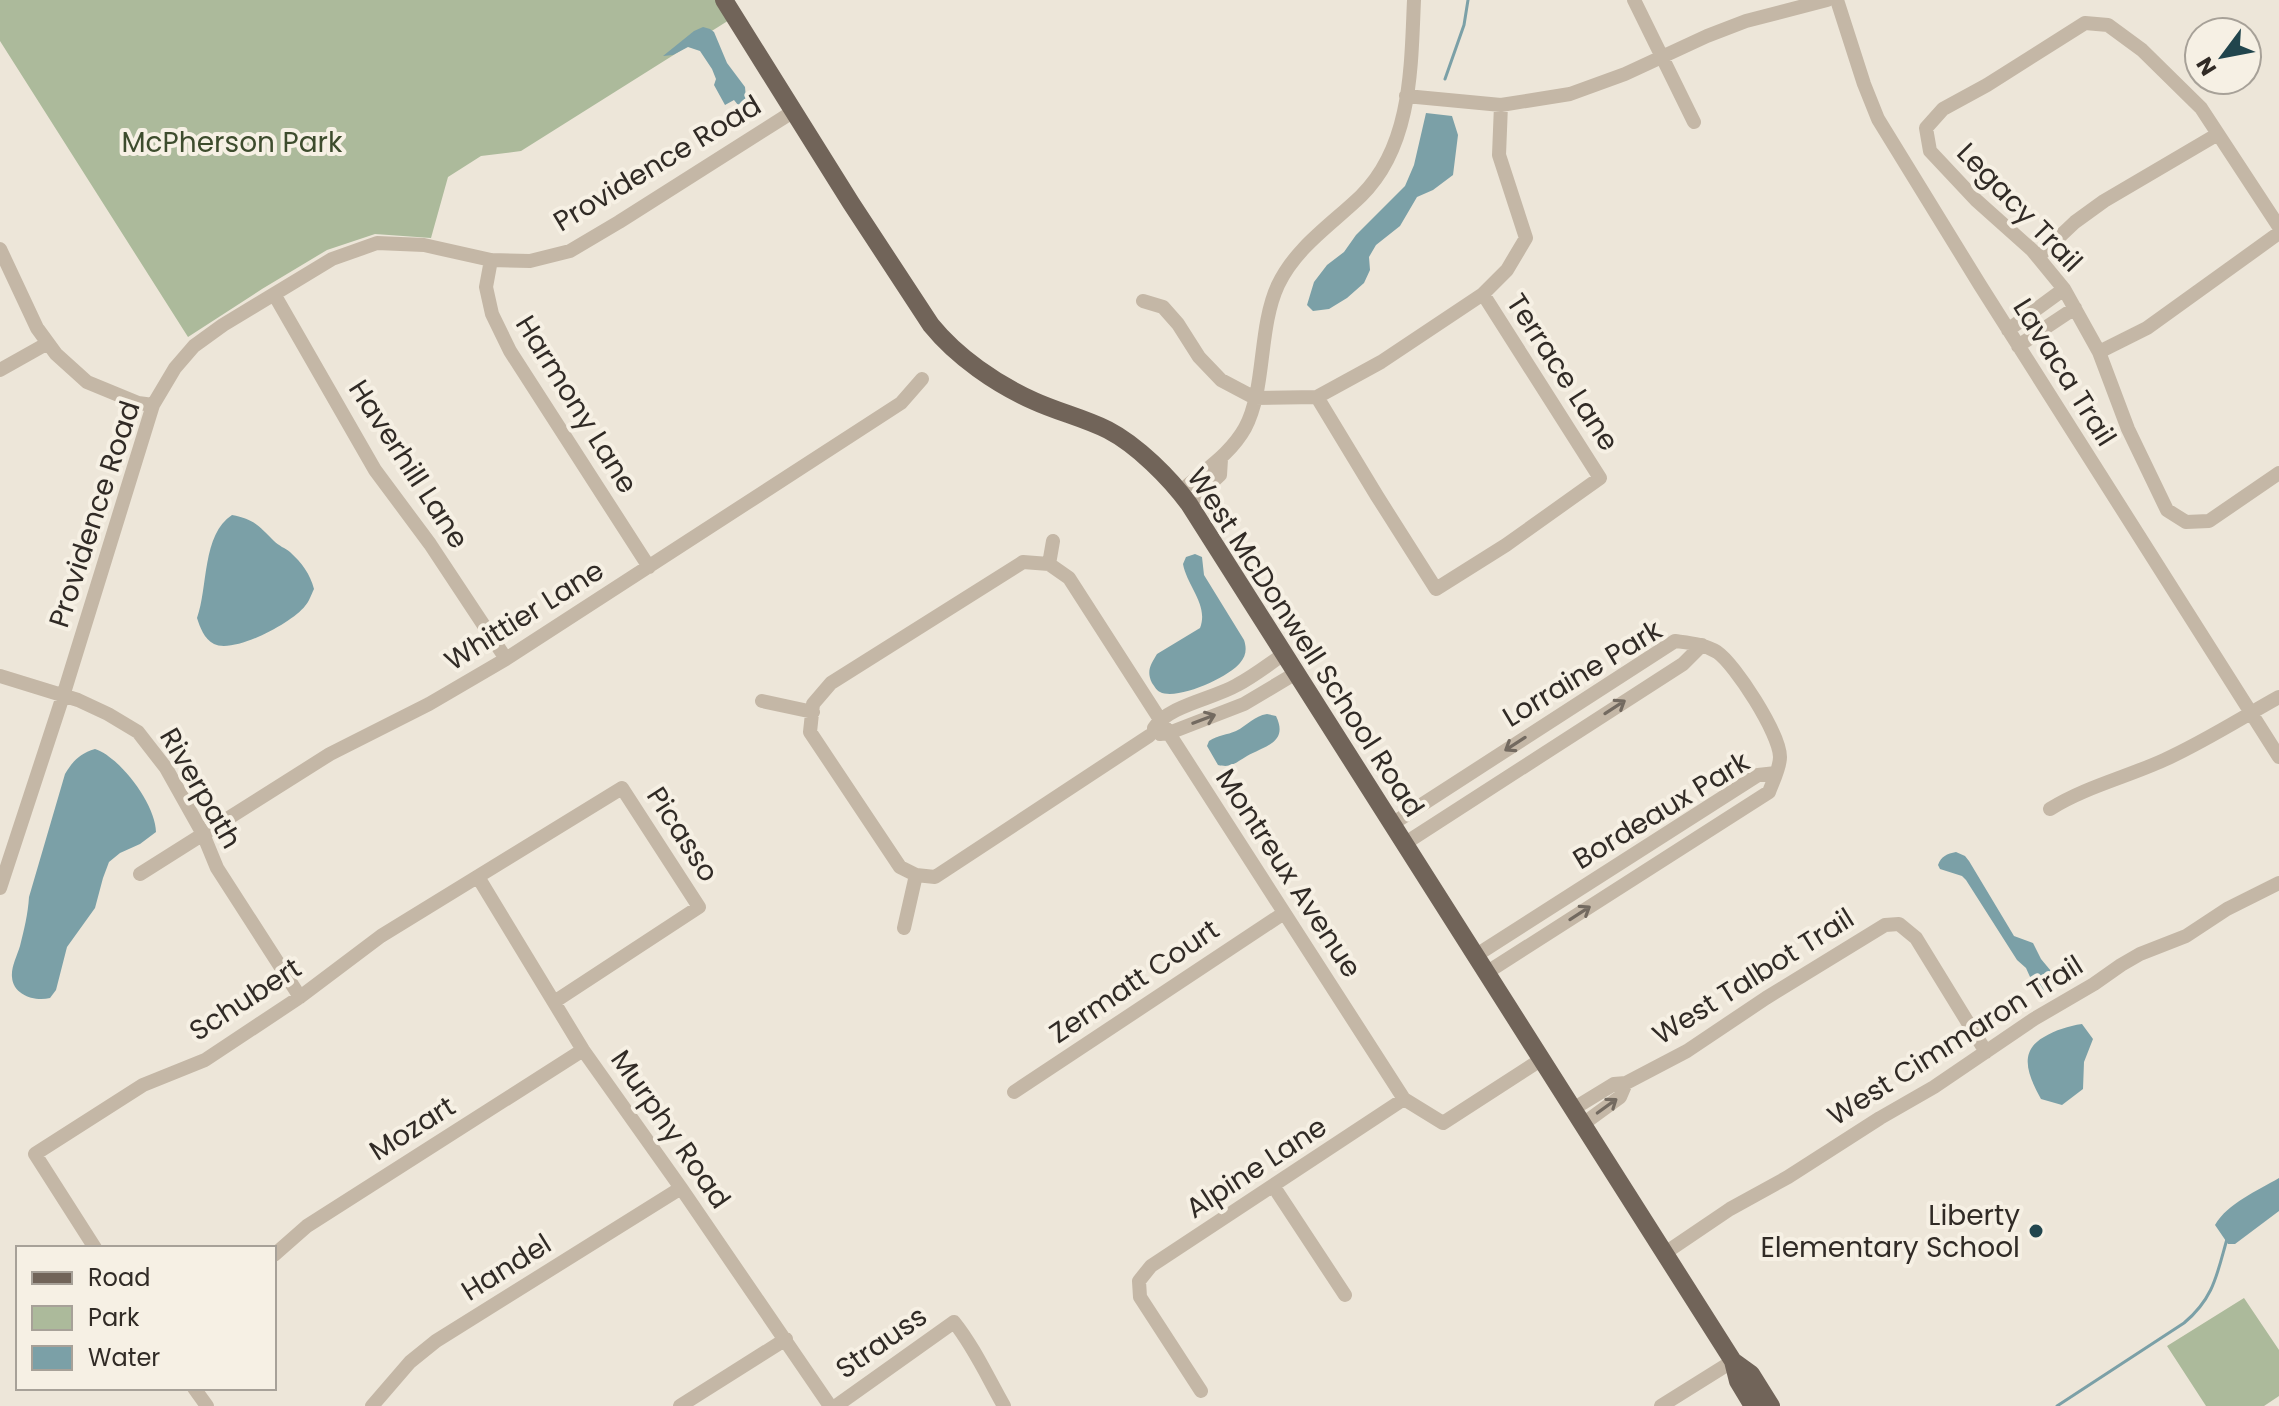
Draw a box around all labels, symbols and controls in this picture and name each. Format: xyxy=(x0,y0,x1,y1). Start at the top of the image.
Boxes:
north arrow xyxy=(2183,16,2263,96)
text: N xyxy=(2189,51,2224,82)
street label: Providence Road xyxy=(546,86,768,241)
park label: McPherson Park xyxy=(122,123,343,162)
street label: Legacy Trail xyxy=(1948,134,2091,281)
street label: Terrace Lane xyxy=(1497,286,1628,459)
street label: Lavaca Trail xyxy=(2004,291,2125,454)
street label: Harmony Lane xyxy=(506,308,647,501)
street label: Haverhill Lane xyxy=(339,372,478,556)
street label: Providence Road xyxy=(39,396,149,632)
street label: West McDonwell School Road xyxy=(1178,460,1433,825)
street label: Whittier Lane xyxy=(437,551,611,680)
street label: Lorraine Park xyxy=(1495,610,1670,736)
one-way arrow xyxy=(1604,699,1626,716)
one-way arrow xyxy=(1191,711,1216,725)
street label: Riverpath xyxy=(150,721,251,856)
one-way arrow xyxy=(1504,737,1527,753)
street label: Bordeaux Park xyxy=(1566,742,1757,879)
street label: Montreux Avenue xyxy=(1206,761,1371,985)
street label: Picasso xyxy=(637,779,728,889)
street label: West Talbot Trail xyxy=(1645,899,1861,1054)
one-way arrow xyxy=(1569,904,1591,921)
street label: Zermatt Court xyxy=(1042,910,1227,1053)
street label: West Cimmaron Trail xyxy=(1820,946,2090,1135)
street label: Schubert xyxy=(182,949,309,1050)
street label: Murphy Road xyxy=(601,1042,740,1216)
street label: Mozart xyxy=(362,1087,463,1170)
one-way arrow xyxy=(1596,1098,1617,1115)
street label: Alpine Lane xyxy=(1178,1107,1334,1228)
place label: Liberty Elementary School xyxy=(1760,1196,2020,1267)
marker: Liberty Elementary School xyxy=(2027,1222,2045,1240)
street label: Handel xyxy=(454,1225,559,1310)
legend xyxy=(16,1246,276,1390)
text: Road xyxy=(88,1261,150,1294)
street label: Strauss xyxy=(828,1297,935,1388)
text: Park xyxy=(88,1301,140,1334)
text: Water xyxy=(88,1341,160,1374)

